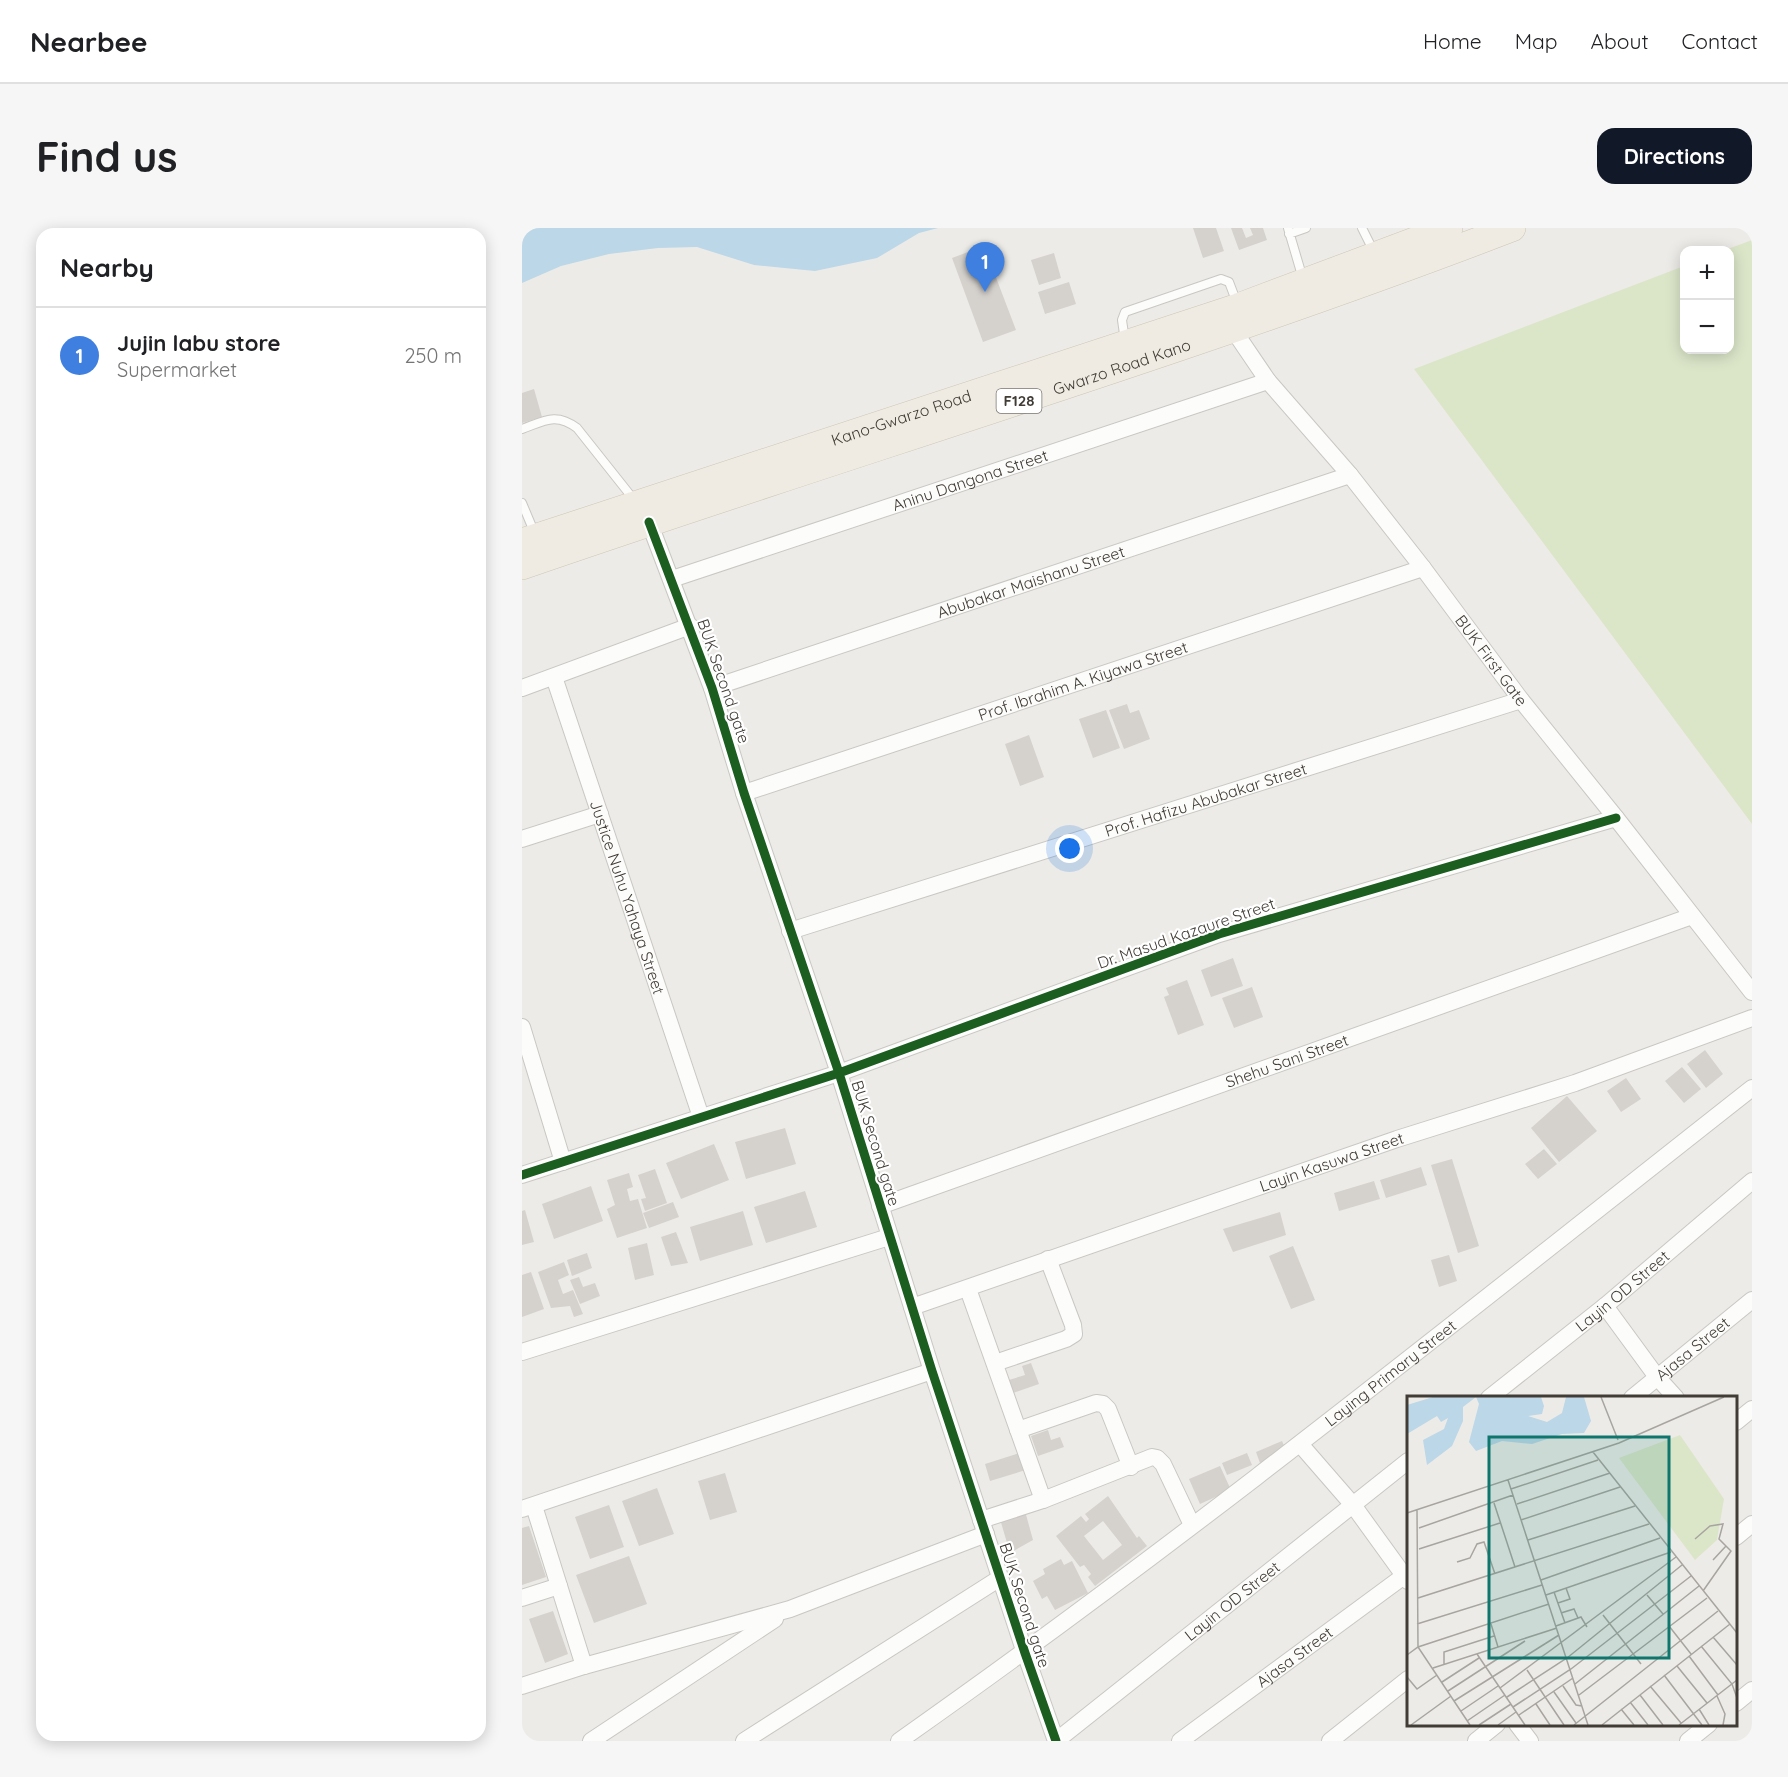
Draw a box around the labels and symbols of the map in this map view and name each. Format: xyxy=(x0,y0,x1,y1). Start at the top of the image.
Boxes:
pin: 1 xyxy=(966,242,1004,292)
street label: Gwarzo Road Kano xyxy=(1050,334,1193,399)
street label: Kano-Gwarzo Road xyxy=(829,385,974,450)
road number: F128 xyxy=(996,389,1042,413)
street label: Aninu Dangona Street xyxy=(890,445,1050,515)
street label: Abubakar Maishanu Street xyxy=(934,541,1127,622)
street label: BUK First Gate xyxy=(1451,611,1532,710)
street label: BUK Second gate xyxy=(693,616,755,746)
street label: Prof. Ibrahim A. Kiyawa Street xyxy=(976,637,1190,725)
street label: Prof. Hafizu Abubakar Street xyxy=(1102,758,1309,841)
street label: Justice Nuhu Yahaya Street xyxy=(586,797,669,997)
your location xyxy=(1055,834,1084,863)
street label: Dr. Masud Kazaure Street xyxy=(1095,893,1277,973)
street label: Shehu Sani Street xyxy=(1223,1030,1351,1092)
street label: BUK Second gate xyxy=(847,1078,905,1208)
street label: Layin Kasuwa Street xyxy=(1257,1128,1406,1196)
street label: Layin OD Street xyxy=(1571,1246,1673,1336)
street label: Ajasa Street xyxy=(1651,1312,1734,1385)
street label: Laying Primary Street xyxy=(1321,1315,1460,1430)
inset map xyxy=(1407,1396,1737,1726)
street label: BUK Second gate xyxy=(995,1540,1055,1670)
street label: Layin OD Street xyxy=(1180,1557,1284,1645)
street label: Ajasa Street xyxy=(1252,1622,1336,1691)

